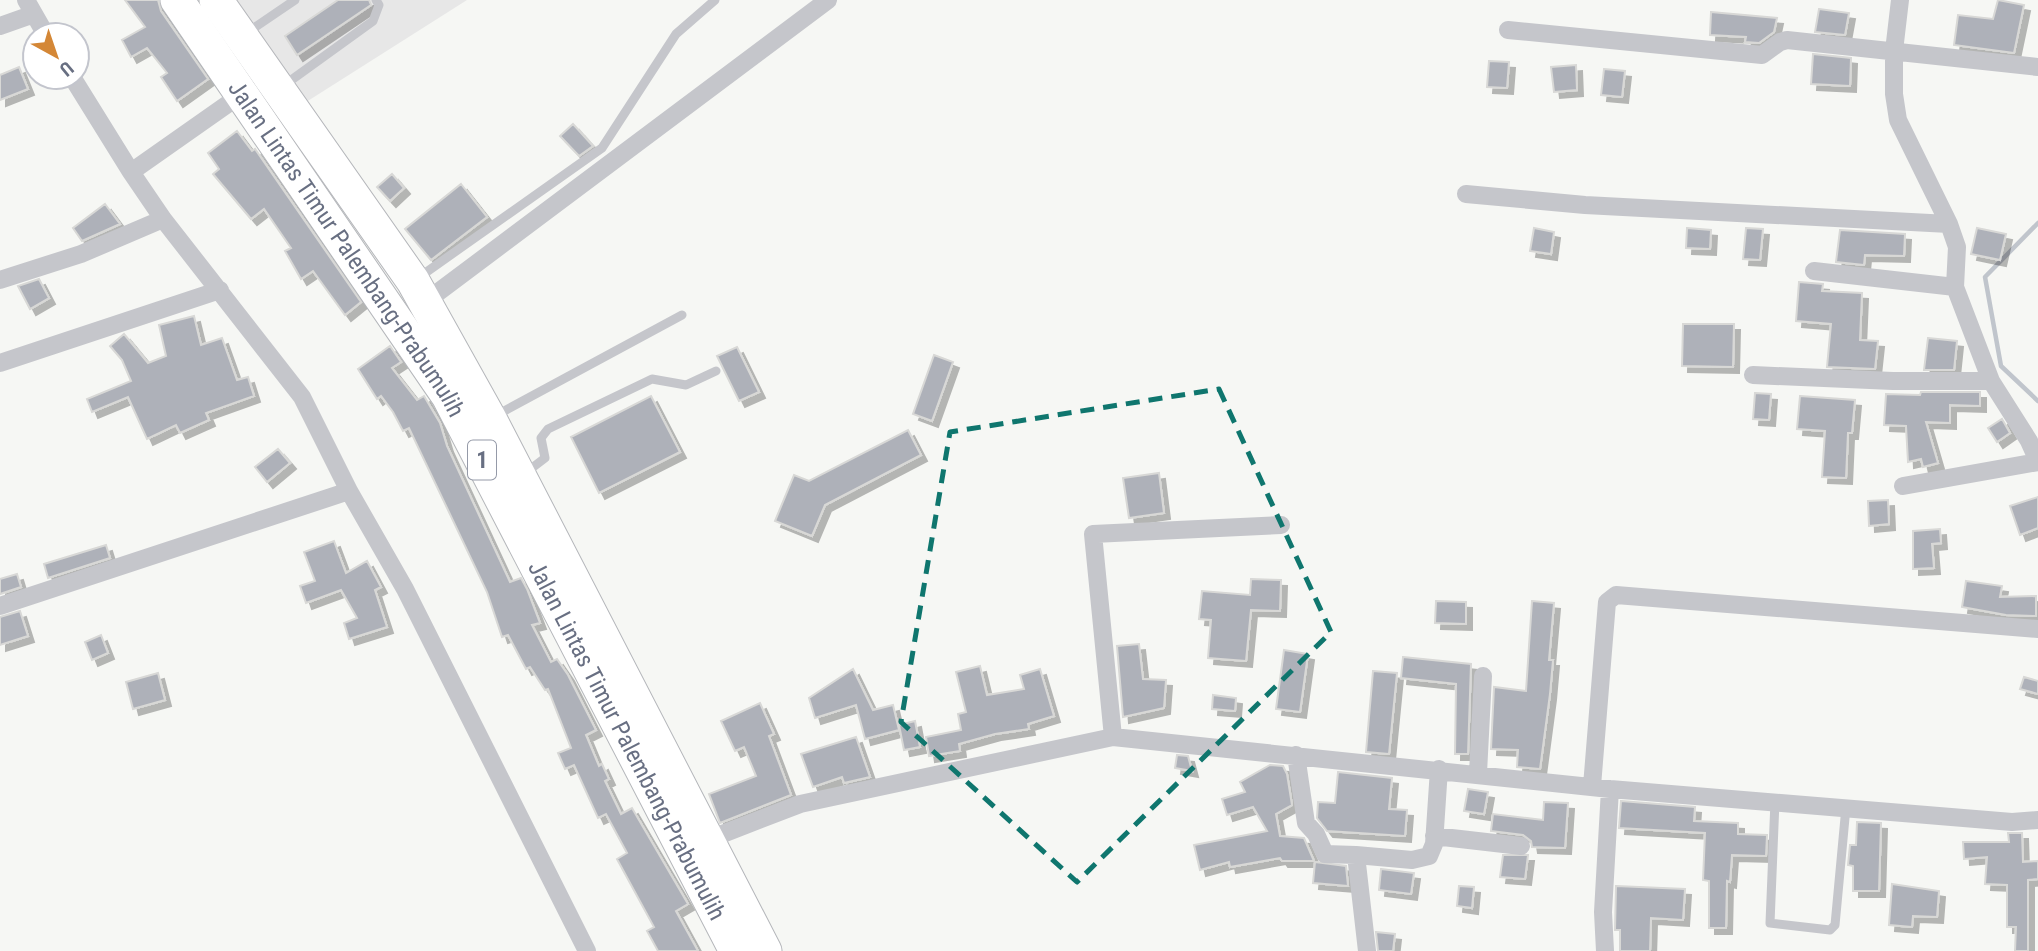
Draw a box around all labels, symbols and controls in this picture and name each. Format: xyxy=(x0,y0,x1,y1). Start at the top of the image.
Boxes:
north arrow xyxy=(21,21,91,91)
text: U xyxy=(55,56,78,81)
street label: Jalan Lintas Timur Palembang-Prabumulih xyxy=(222,75,470,422)
road number: 1 xyxy=(468,440,496,480)
street label: Jalan Lintas Timur Palembang-Prabumulih xyxy=(522,556,731,925)

